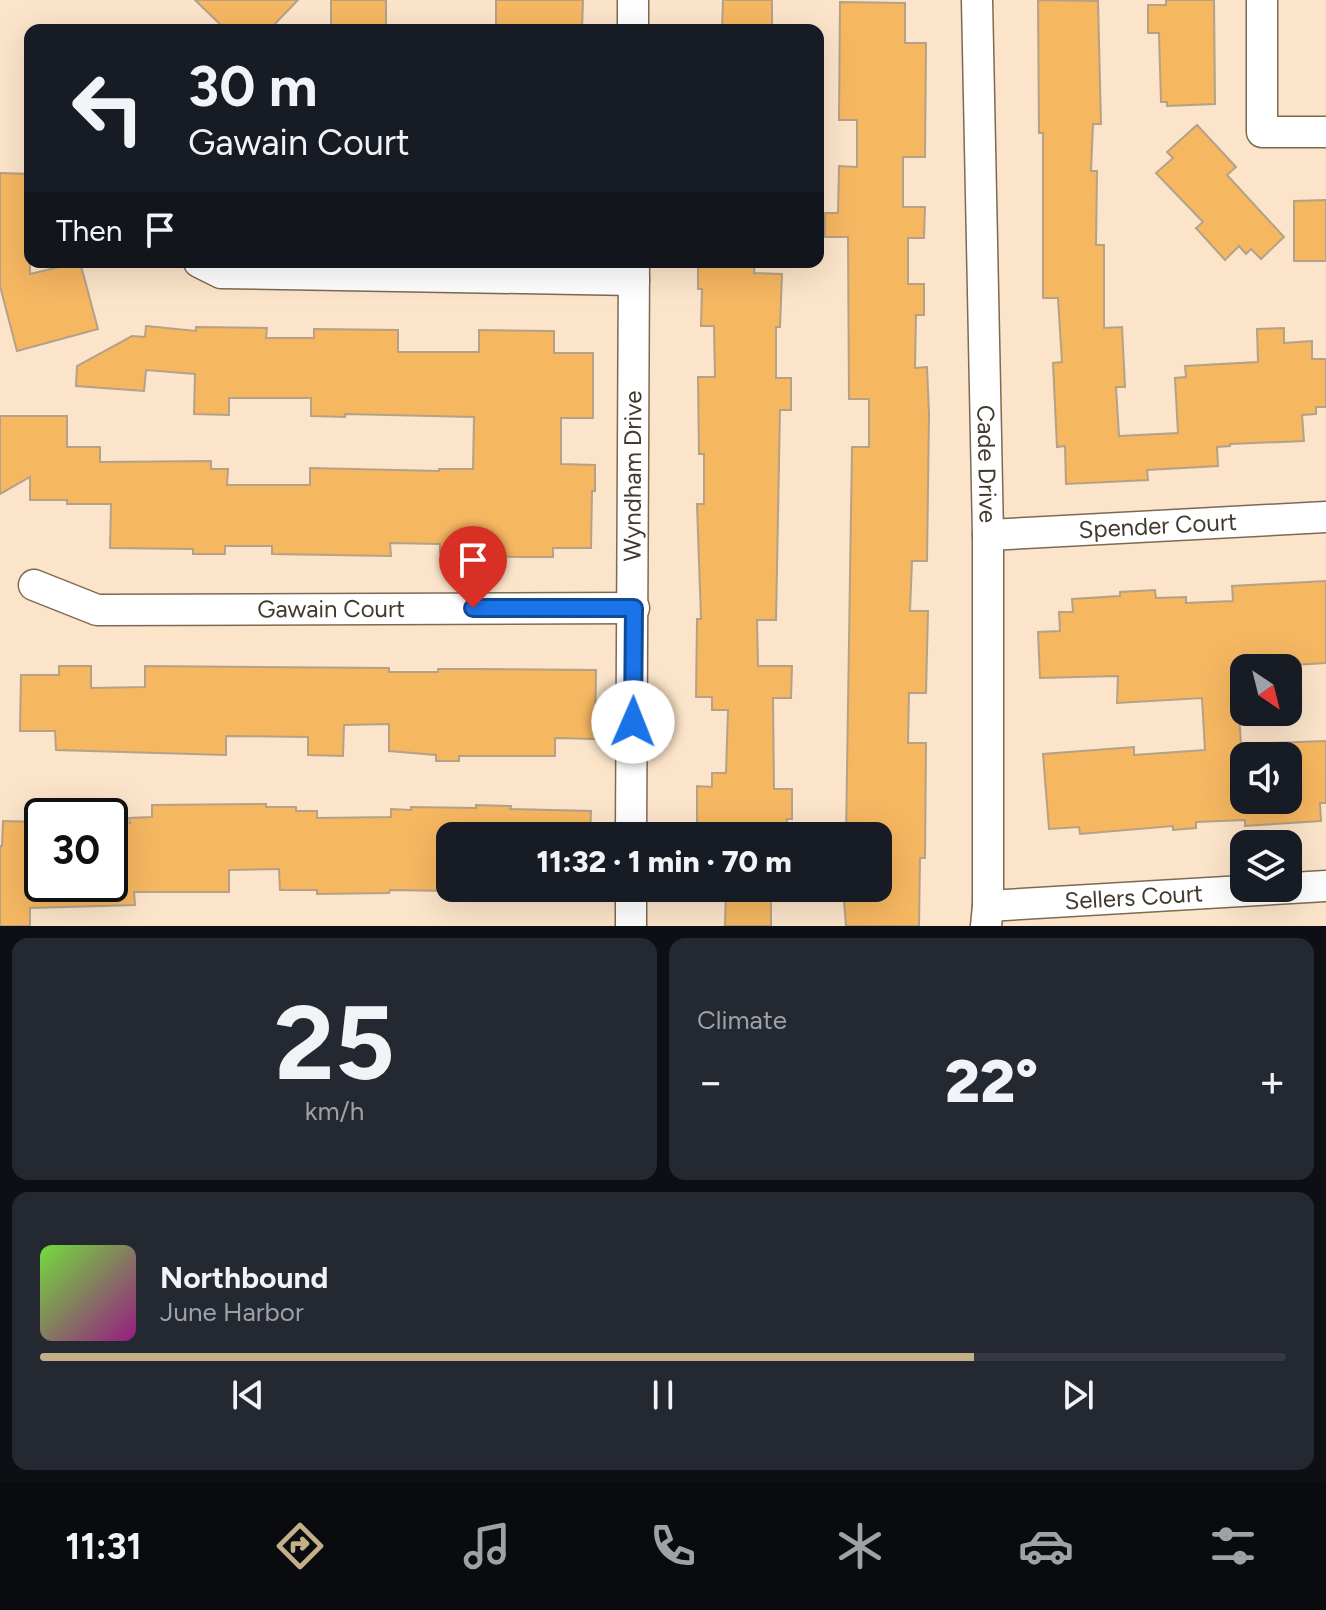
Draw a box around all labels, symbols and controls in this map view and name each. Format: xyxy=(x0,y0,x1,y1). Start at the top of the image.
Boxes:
text: 30 m xyxy=(188,53,318,120)
icon: left xyxy=(56,56,160,160)
text: Gawain Court xyxy=(188,121,410,164)
icon: arrive xyxy=(138,208,182,252)
text: Then xyxy=(56,212,122,249)
street label: Wyndham Drive xyxy=(617,391,647,561)
street label: Cade Drive xyxy=(971,404,1003,523)
street label: Spender Court xyxy=(1078,507,1238,544)
pin xyxy=(439,526,507,608)
icon: arrive xyxy=(451,538,495,582)
street label: Gawain Court xyxy=(257,594,405,623)
north arrow xyxy=(1230,654,1302,726)
map controls xyxy=(1230,654,1302,902)
position arrow xyxy=(591,680,675,764)
button: sound xyxy=(1230,742,1302,814)
speed limit sign: 30 xyxy=(24,798,128,902)
button: layers xyxy=(1230,830,1302,902)
text: 11:32 · 1 min · 70 m xyxy=(536,843,792,880)
street label: Sellers Court xyxy=(1064,878,1204,915)
text: 25 xyxy=(274,980,395,1105)
text: Climate xyxy=(697,1004,787,1036)
text: 22° xyxy=(945,1045,1038,1117)
text: − xyxy=(697,1055,724,1108)
text: + xyxy=(1259,1055,1286,1108)
text: km/h xyxy=(305,1095,364,1127)
text: Northbound xyxy=(160,1259,328,1296)
text: June Harbor xyxy=(160,1296,304,1328)
icon: previous xyxy=(226,1373,270,1417)
icon: pause xyxy=(641,1373,685,1417)
icon: next xyxy=(1056,1373,1100,1417)
icon: directions xyxy=(272,1518,328,1574)
icon: music xyxy=(459,1518,515,1574)
icon: phone xyxy=(645,1518,701,1574)
icon: climate xyxy=(832,1518,888,1574)
icon: car xyxy=(1018,1518,1074,1574)
icon: filters xyxy=(1205,1518,1261,1574)
text: 11:31 xyxy=(65,1525,142,1568)

